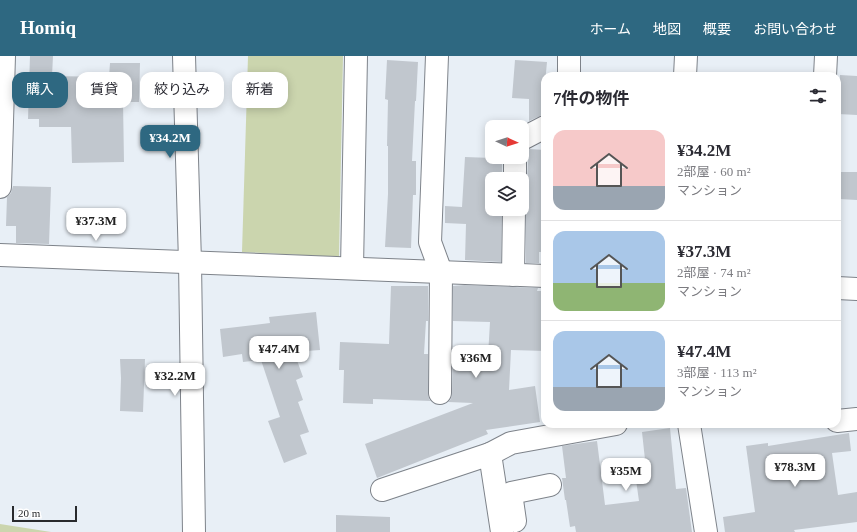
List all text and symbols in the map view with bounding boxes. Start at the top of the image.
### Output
text: Homiq [20,17,76,38]
text: ホーム [589,22,631,37]
text: 地図 [653,22,681,37]
text: 概要 [703,22,731,37]
text: お問い合わせ [753,22,837,37]
chip: 購入 [12,72,68,108]
chip: 賃貸 [76,72,132,108]
chip: 絞り込み [140,72,224,108]
chip: 新着 [232,72,288,108]
icon: filters [807,85,829,107]
text: 7件の物件 [553,89,630,108]
north arrow [485,120,529,164]
map controls [485,120,529,216]
pin: ¥34.2M [137,125,203,159]
text: ¥34.2M [149,130,191,145]
text: ¥34.2M [677,141,731,160]
icon: home [585,146,633,194]
text: 2部屋 · 60 m² [677,164,751,179]
button: layers [485,172,529,216]
text: マンション [677,183,742,198]
pin: ¥37.3M [63,208,129,242]
text: ¥37.3M [75,213,117,228]
text: ¥37.3M [677,242,731,261]
icon: home [585,247,633,295]
text: 2部屋 · 74 m² [677,265,751,280]
text: マンション [677,284,742,299]
pin: ¥47.4M [246,336,312,370]
text: ¥47.4M [258,341,300,356]
text: ¥47.4M [677,342,731,361]
pin: ¥36M [452,345,500,379]
icon: home [585,347,633,395]
text: ¥36M [460,350,492,365]
pin: ¥32.2M [142,363,208,397]
text: 3部屋 · 113 m² [677,365,757,380]
text: ¥32.2M [154,368,196,383]
text: マンション [677,384,742,399]
pin: ¥78.3M [762,454,828,488]
pin: ¥35M [602,458,650,492]
text: ¥78.3M [774,459,816,474]
text: ¥35M [610,463,642,478]
scale bar [12,504,77,523]
text: 20 m [18,507,40,519]

